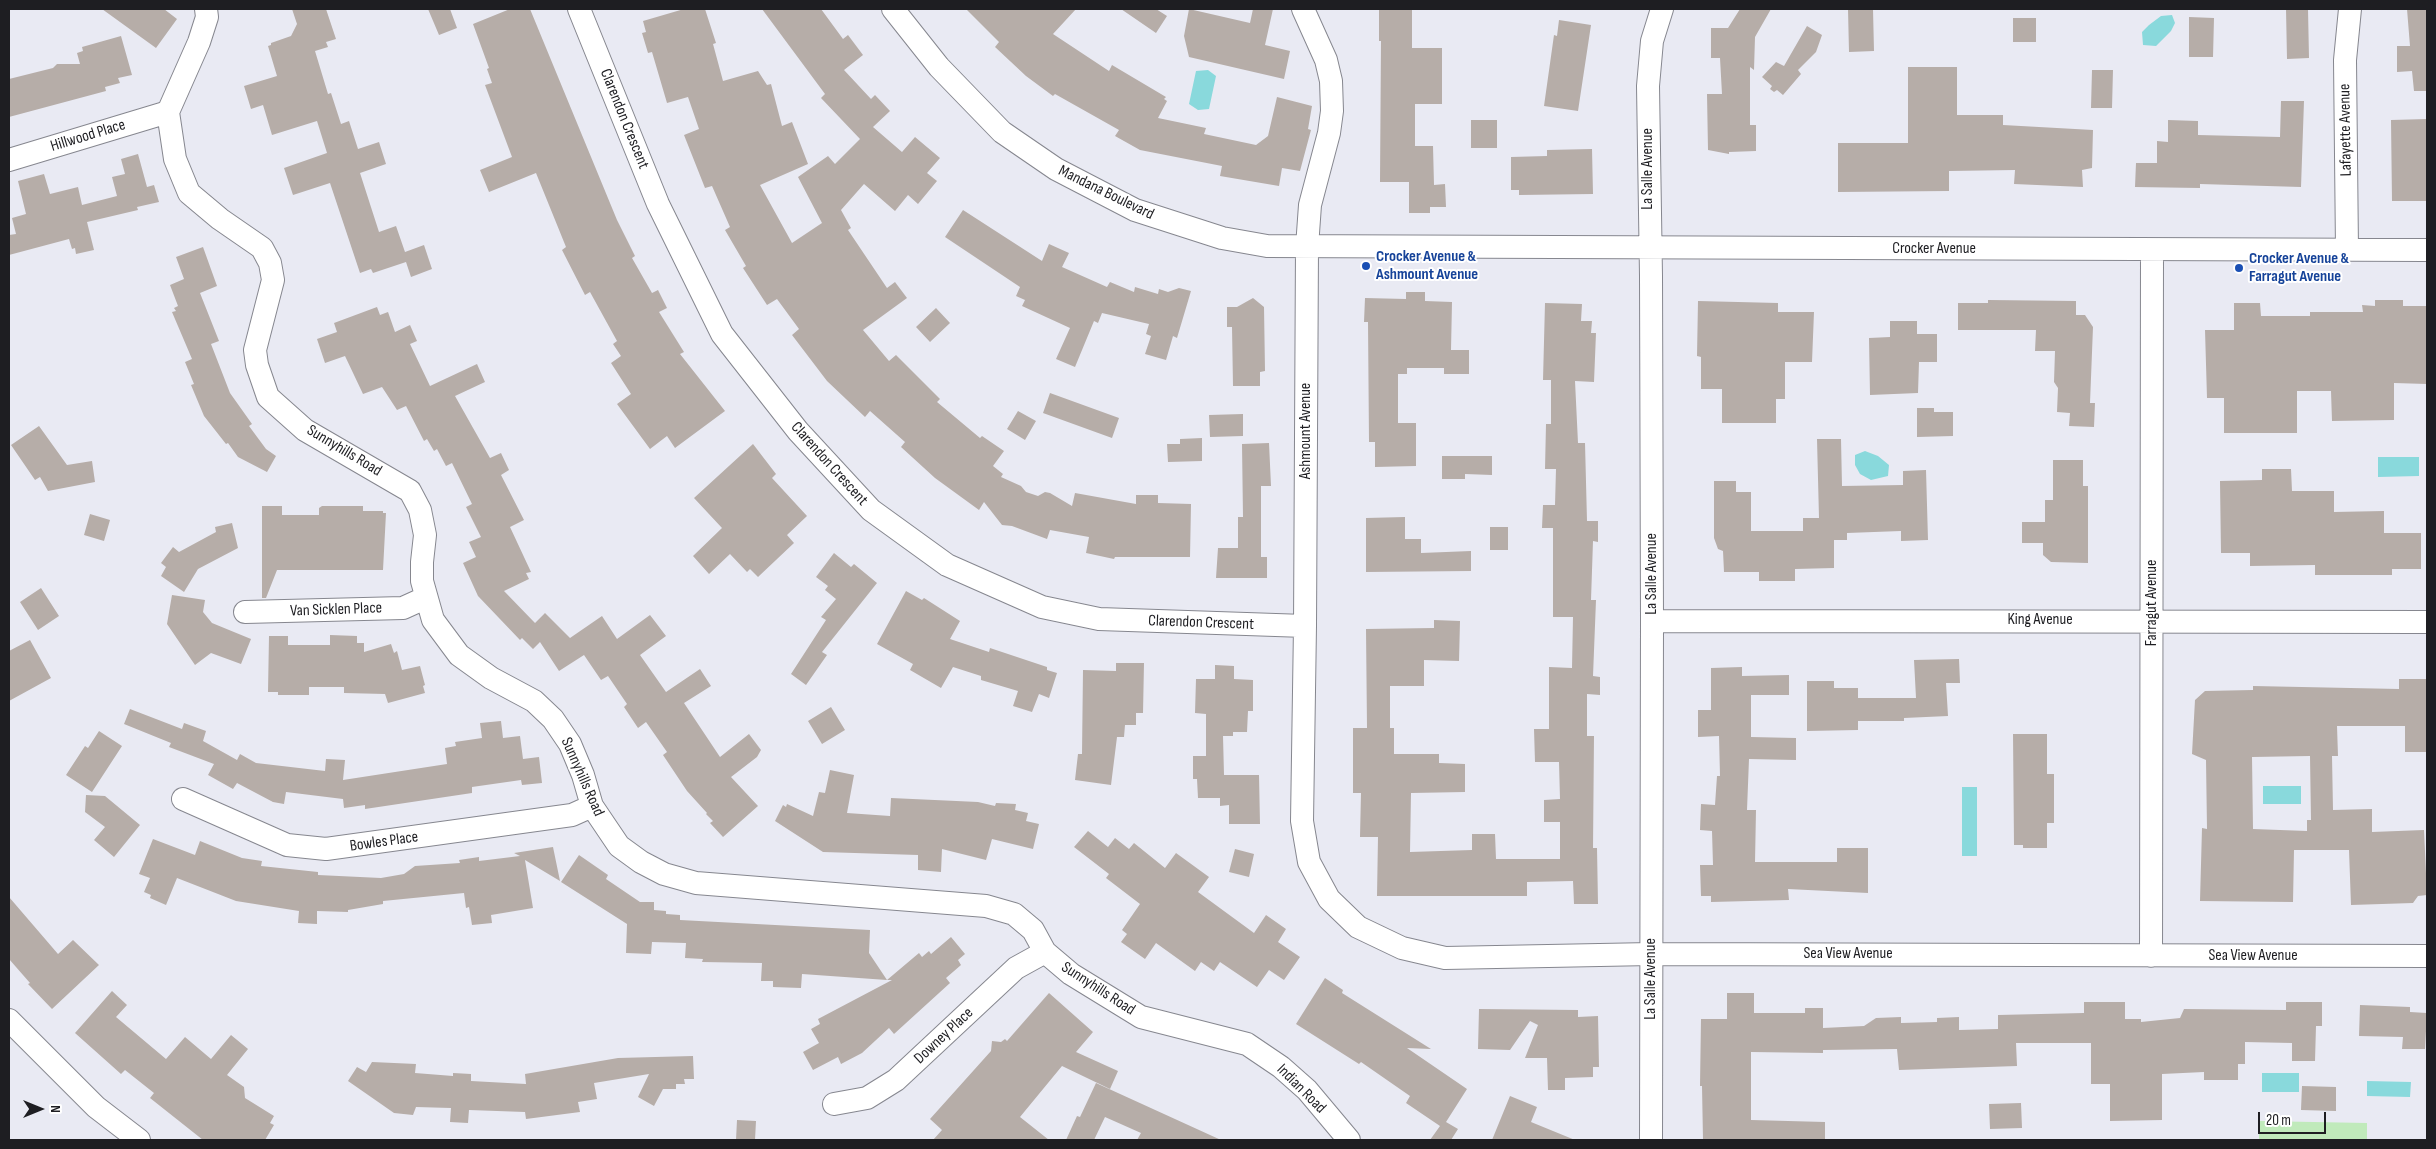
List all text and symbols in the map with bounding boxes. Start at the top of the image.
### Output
street label: Clarendon Crescent [595,66,653,172]
street label: Lafayette Avenue [2336,83,2356,177]
street label: Hillwood Place [48,116,128,156]
street label: La Salle Avenue [1638,128,1658,210]
street label: Mandana Boulevard [1055,162,1157,224]
street label: Crocker Avenue [1892,239,1976,259]
place label: Crocker Avenue & Ashmount Avenue [1376,247,1478,285]
place label: Crocker Avenue & Farragut Avenue [2249,249,2349,287]
marker: Crocker Avenue & Ashmount Avenue [1360,260,1372,272]
marker: Crocker Avenue & Farragut Avenue [2233,262,2245,274]
street label: Ashmount Avenue [1296,383,1316,479]
street label: Clarendon Crescent [786,418,872,510]
street label: Sunnyhills Road [303,421,385,481]
street label: La Salle Avenue [1642,533,1662,615]
street label: Farragut Avenue [2142,560,2162,646]
street label: Van Sicklen Place [290,599,382,621]
street label: King Avenue [2007,610,2073,630]
street label: Clarendon Crescent [1148,612,1254,634]
street label: Sunnyhills Road [556,735,608,819]
street label: Bowles Place [348,828,420,856]
street label: La Salle Avenue [1641,938,1661,1020]
street label: Sea View Avenue [1803,944,1893,964]
street label: Sea View Avenue [2208,946,2298,966]
street label: Sunnyhills Road [1058,958,1138,1020]
street label: Downey Place [910,1004,978,1068]
street label: Indian Road [1272,1060,1330,1118]
north arrow [15,1084,65,1134]
scale bar [2261,1102,2328,1134]
text: N [47,1105,64,1113]
text: 20 m [2266,1111,2291,1130]

